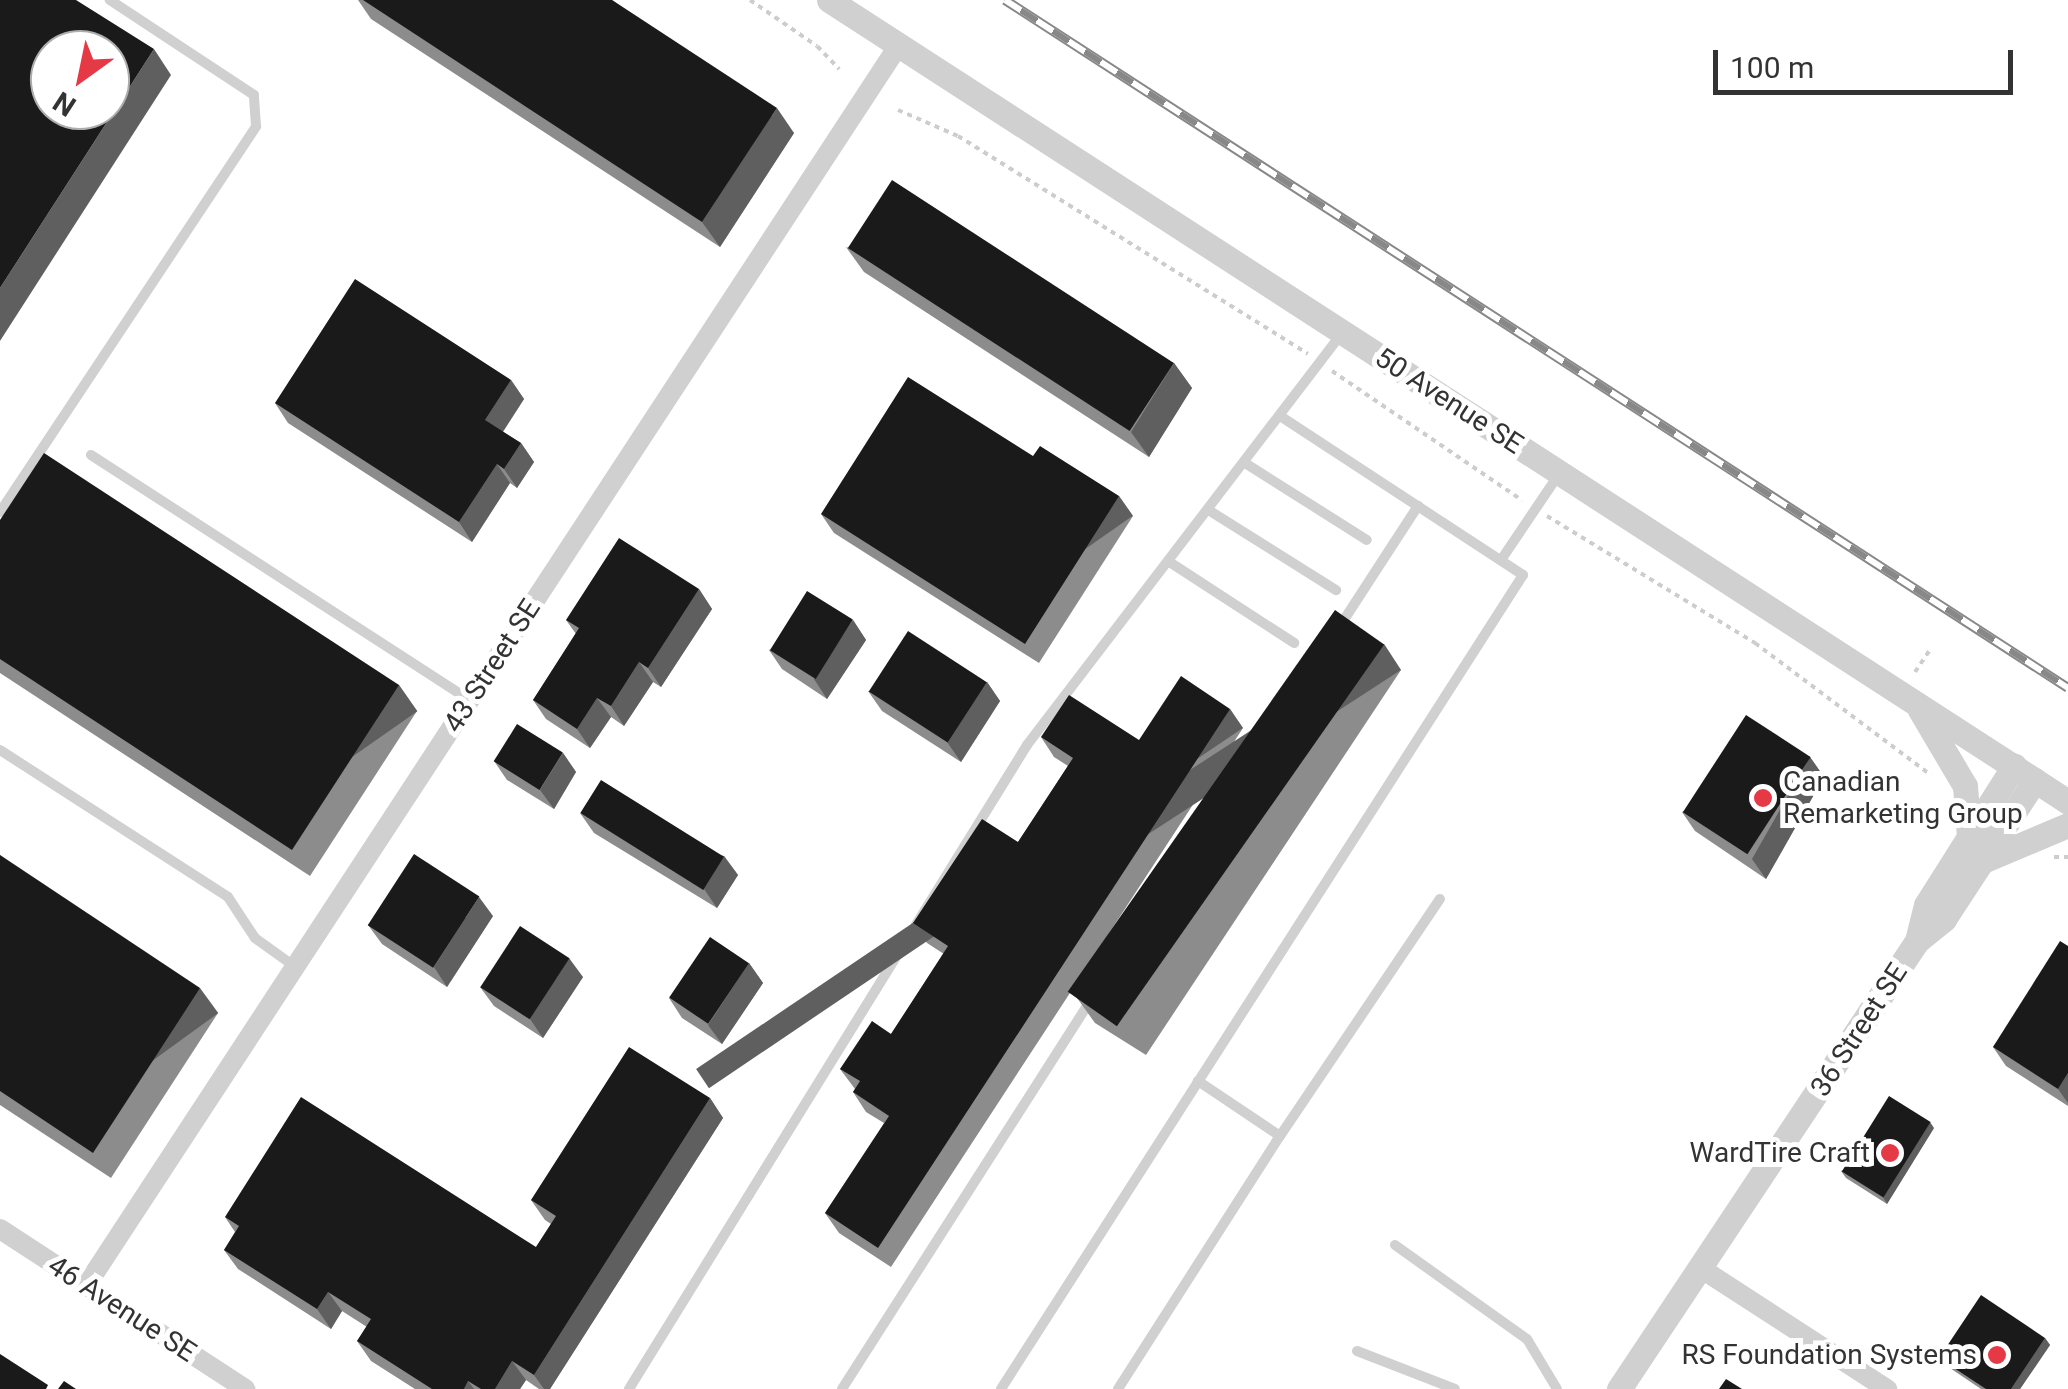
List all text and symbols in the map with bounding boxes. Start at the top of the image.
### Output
north arrow [30,30,130,130]
scale bar [1718,30,2018,92]
text: 100 m [1730,50,1814,85]
text: N [47,85,82,123]
street label: 50 Avenue SE [1369,341,1529,461]
street label: 43 Street SE [437,593,547,739]
place label: Canadian Remarketing Group [1783,765,2023,831]
marker: Canadian Remarketing Group [1752,787,1774,809]
street label: 36 Street SE [1804,957,1914,1103]
place label: WardTire Craft [1690,1136,1870,1170]
marker: WardTire Craft [1879,1142,1901,1164]
street label: 46 Avenue SE [42,1249,202,1369]
place label: RS Foundation Systems [1681,1338,1977,1372]
marker: RS Foundation Systems [1986,1344,2008,1366]

